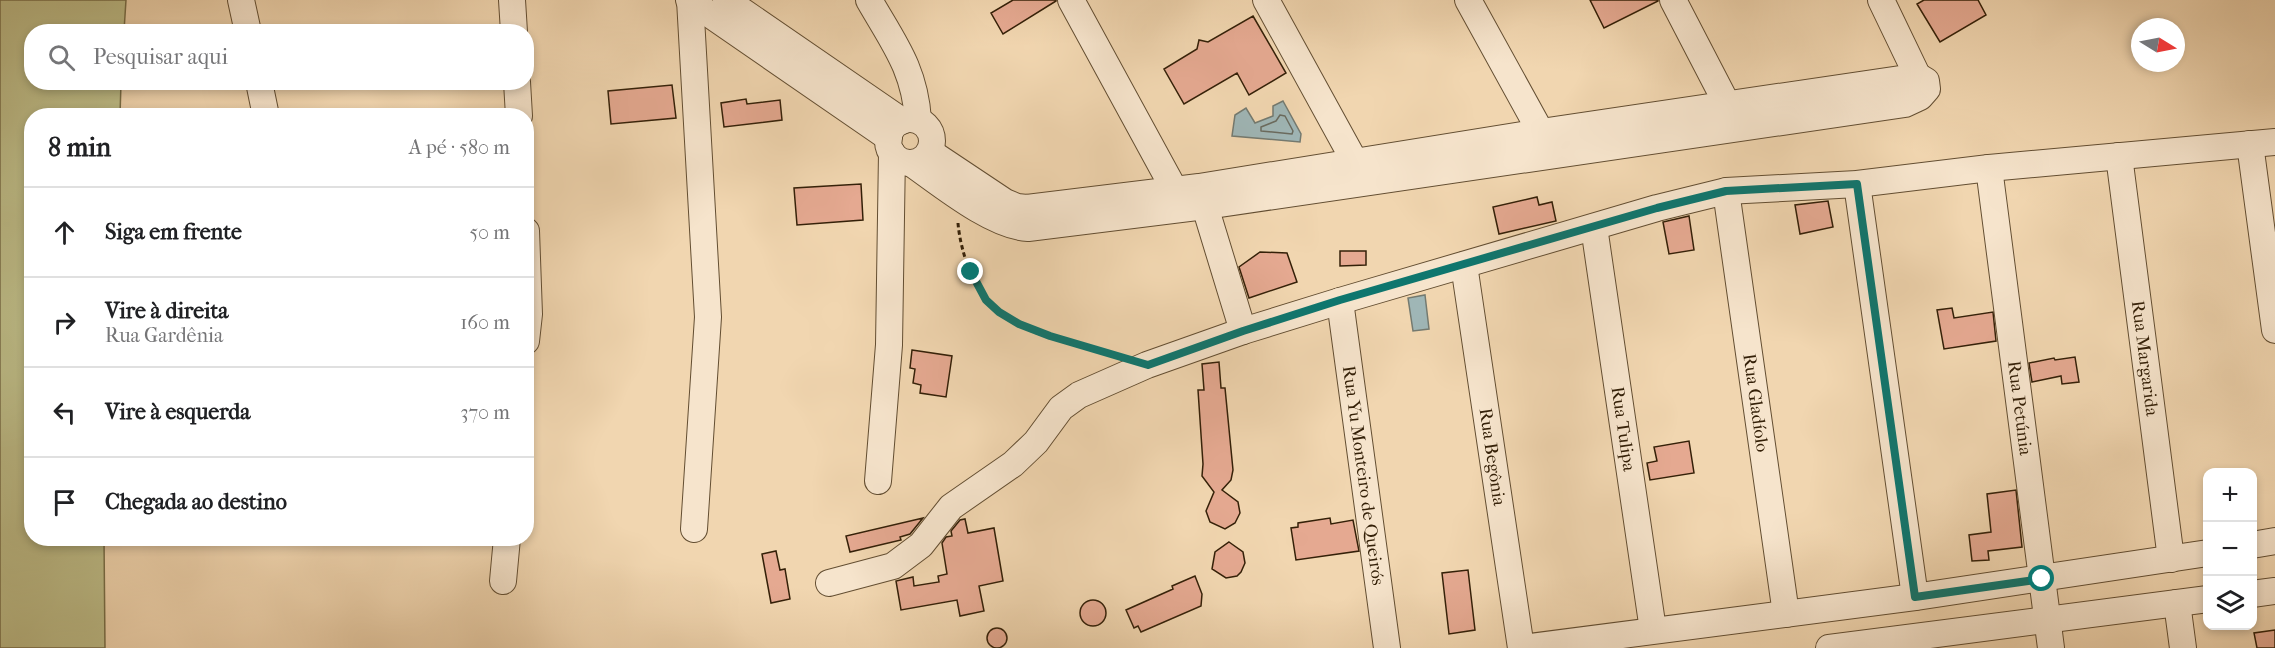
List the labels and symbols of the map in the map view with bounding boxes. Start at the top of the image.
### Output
north arrow [2131,18,2185,72]
route end [957,258,983,284]
street label: Rua Margarida [2127,299,2163,418]
street label: Rua Gladíolo [1738,352,1773,454]
street label: Rua Petúnia [2003,359,2036,457]
street label: Rua Yu Monteiro de Queirós [1338,364,1388,587]
street label: Rua Tulipa [1606,385,1640,473]
street label: Rua Begônia [1474,407,1510,508]
route start [2028,565,2054,591]

